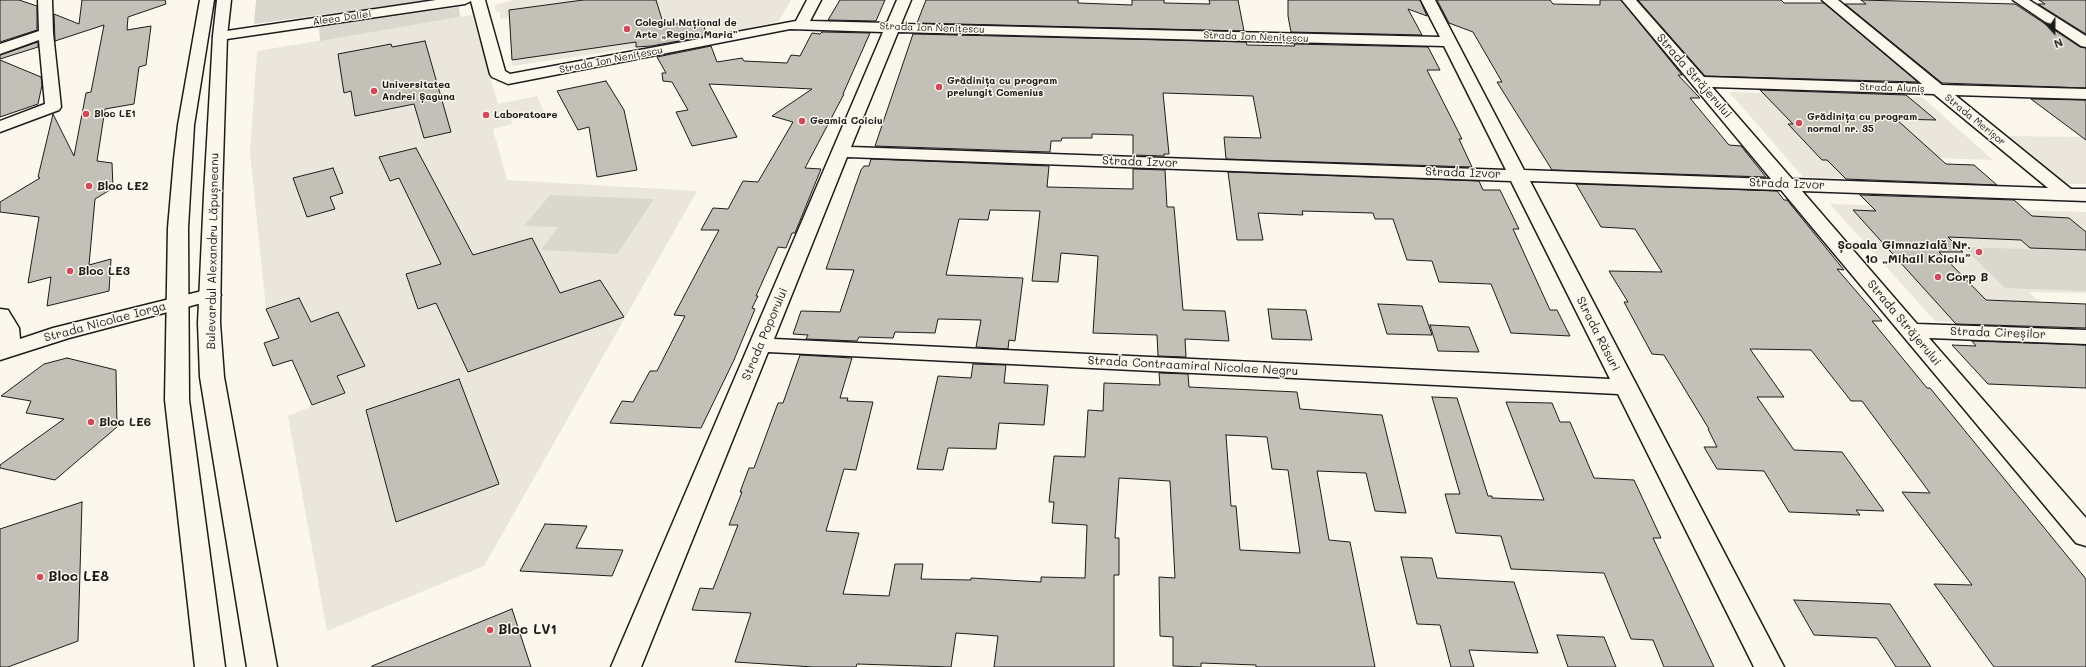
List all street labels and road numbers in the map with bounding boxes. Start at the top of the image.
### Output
street label: Aleea Daliei [312,8,372,28]
street label: Strada Ion Nenițescu [879,20,985,36]
street label: Strada Ion Nenițescu [1203,29,1309,45]
street label: Strada Străjerului [1653,31,1735,121]
street label: Strada Ion Nenițescu [558,44,664,76]
street label: Strada Aluniș [1859,81,1925,95]
street label: Strada Merișor [1942,92,2008,148]
street label: Bulevardul Alexandru Lăpușneanu [204,153,222,349]
street label: Strada Izvor [1102,153,1178,171]
street label: Strada Izvor [1425,164,1501,182]
street label: Strada Izvor [1749,175,1825,193]
street label: Strada Străjerului [1864,277,1944,369]
street label: Strada Poporului [739,286,791,382]
street label: Strada Răsuri [1573,294,1623,374]
street label: Strada Nicolae Iorga [42,299,168,345]
street label: Strada Cireșilor [1950,324,2046,342]
street label: Strada Contraamiral Nicolae Negru [1087,353,1299,379]

